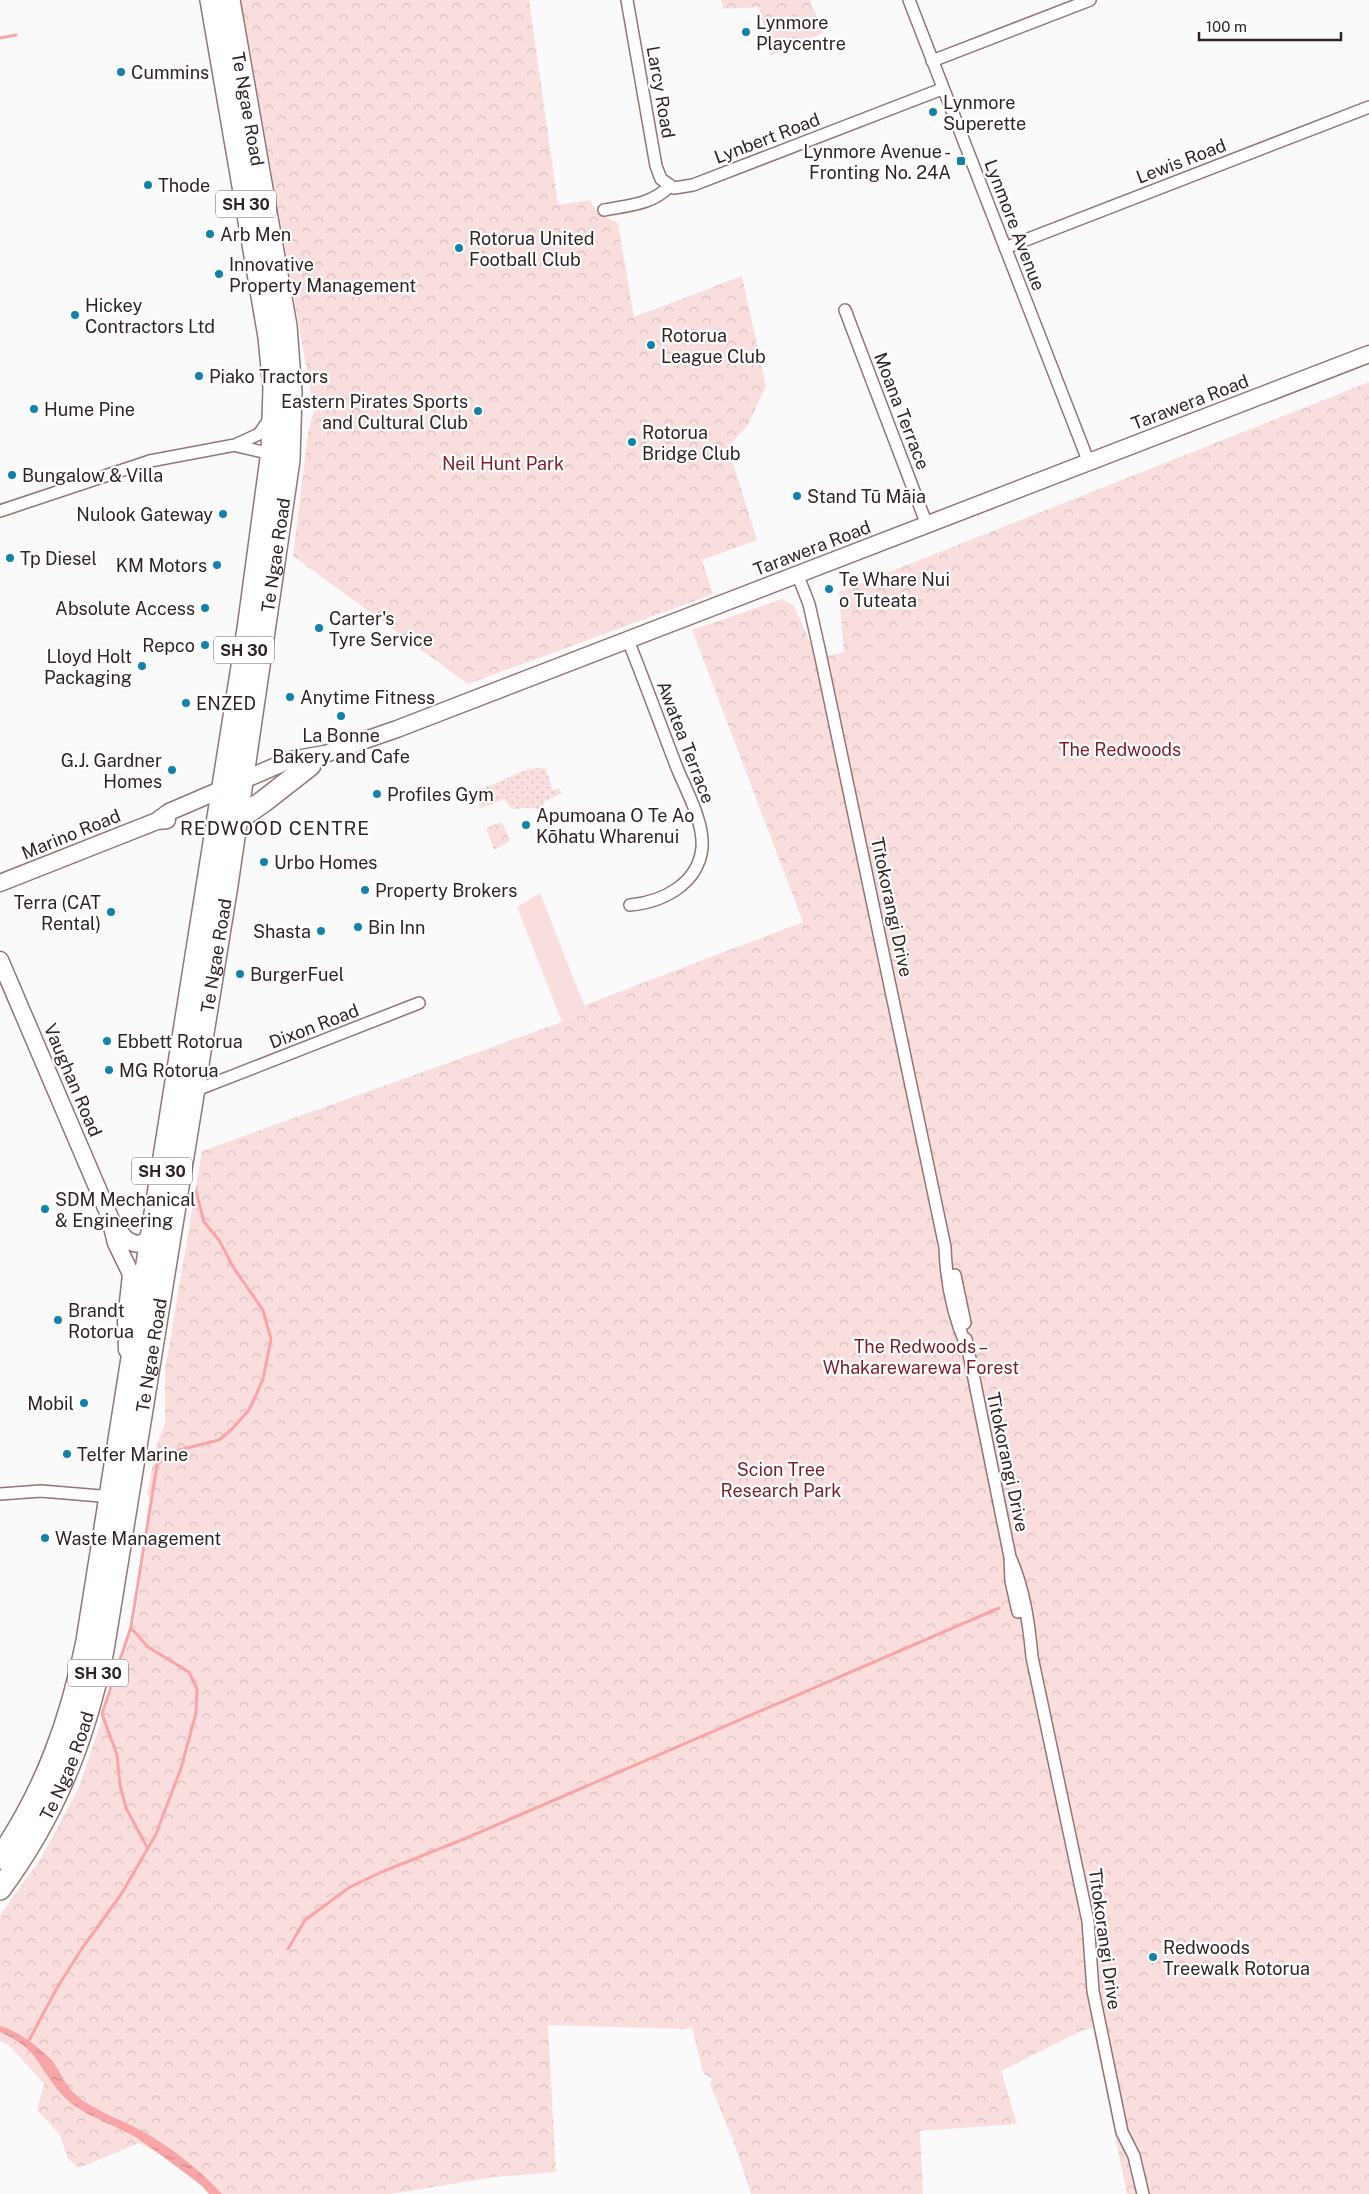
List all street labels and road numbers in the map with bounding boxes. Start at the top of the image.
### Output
street label: Larcy Road [643,44,679,140]
street label: Te Ngae Road [228,50,268,168]
street label: Lynbert Road [711,108,823,168]
street label: Lewis Road [1133,134,1229,188]
street label: Lynmore Avenue [980,157,1050,293]
road number: SH 30 [216,190,276,218]
street label: Moana Terrace [870,349,934,473]
street label: Tarawera Road [1129,370,1251,434]
street label: Te Ngae Road [256,496,294,613]
street label: Tarawera Road [751,516,873,580]
road number: SH 30 [214,636,274,664]
street label: Awatea Terrace [653,678,719,806]
street label: Marino Road [18,805,124,863]
street label: Tītokorangi Drive [867,835,917,979]
street label: Te Ngae Road [196,897,235,1014]
street label: Dixon Road [266,999,362,1053]
street label: Vaughan Road [40,1020,106,1140]
road number: SH 30 [132,1158,192,1184]
street label: Te Ngae Road [131,1297,170,1414]
street label: Tītokorangi Drive [983,1390,1033,1534]
road number: SH 30 [68,1660,128,1686]
street label: Te Ngae Road [35,1709,98,1823]
street label: Tītokorangi Drive [1085,1867,1125,2011]

